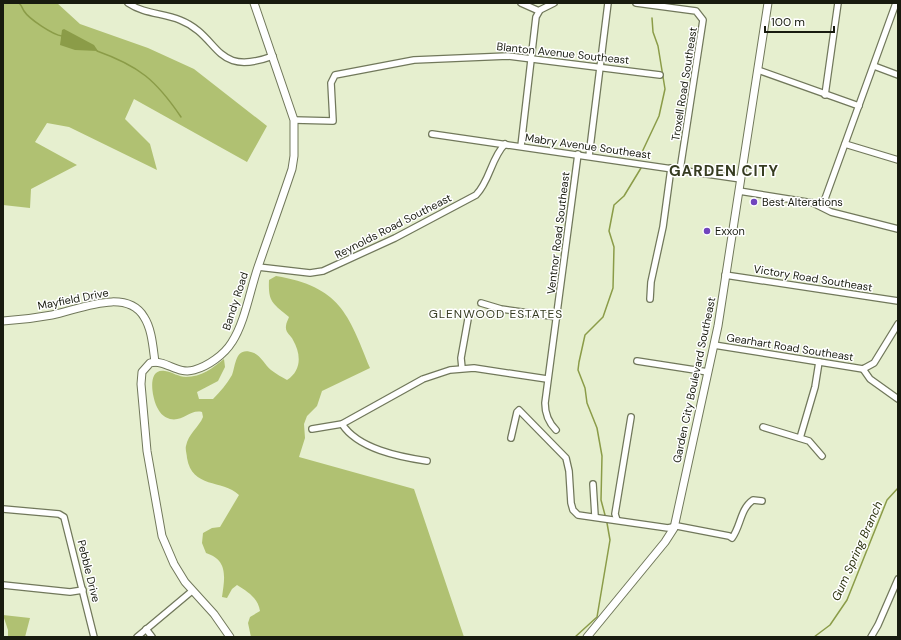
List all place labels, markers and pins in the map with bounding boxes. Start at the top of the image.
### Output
place label: Best Alterations [762,195,843,209]
marker: Best Alterations [749,197,759,207]
place label: Exxon [715,224,745,238]
marker: Exxon [702,226,712,236]

